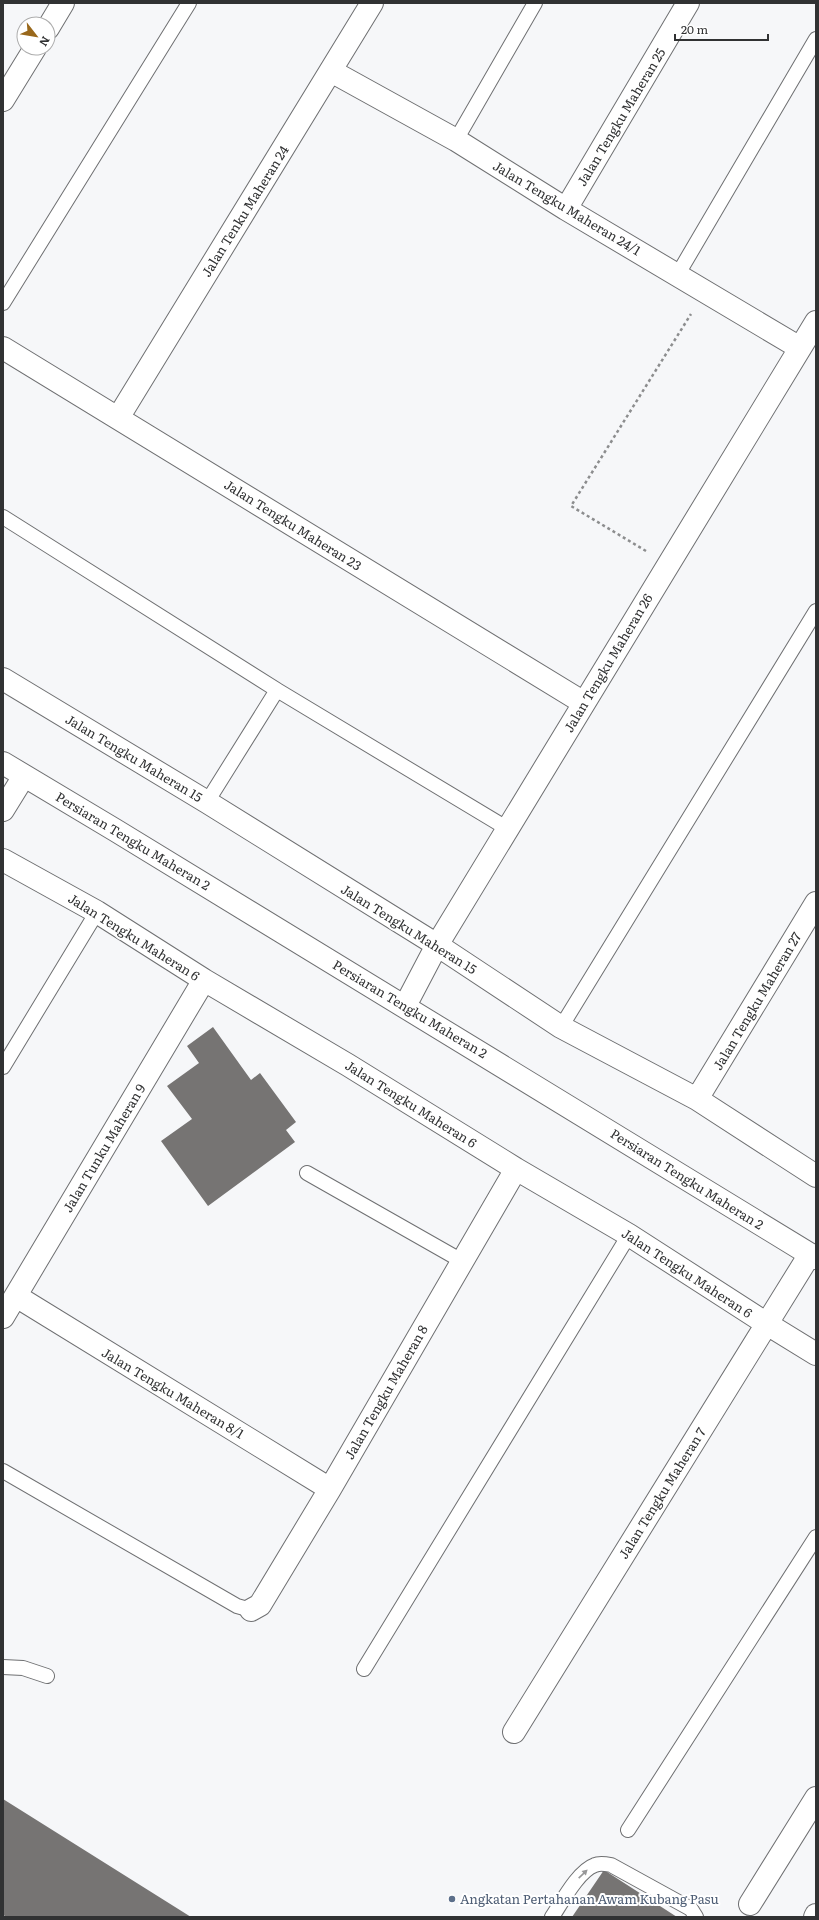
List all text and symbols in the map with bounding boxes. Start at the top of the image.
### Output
north arrow [16,16,56,56]
scale bar [675,16,768,42]
text: 20 m [681,20,708,38]
text: N [36,34,55,50]
street label: Jalan Tengku Maheran 25 [572,44,670,189]
street label: Jalan Tenku Maheran 24 [196,141,293,280]
street label: Jalan Tengku Maheran 24/1 [490,156,645,259]
street label: Jalan Tengku Maheran 23 [221,474,366,575]
street label: Jalan Tengku Maheran 26 [559,590,657,736]
street label: Jalan Tengku Maheran 15 [62,709,207,806]
street label: Persiaran Tengku Maheran 2 [52,787,214,895]
street label: Jalan Tengku Maheran 15 [338,879,481,978]
street label: Jalan Tengku Maheran 6 [65,888,204,985]
street label: Jalan Tengku Maheran 27 [708,928,806,1073]
street label: Persiaran Tengku Maheran 2 [329,955,491,1063]
street label: Jalan Tengku Maheran 6 [342,1055,481,1152]
street label: Jalan Tunku Maheran 9 [58,1080,150,1216]
street label: Persiaran Tengku Maheran 2 [607,1124,768,1234]
street label: Jalan Tengku Maheran 6 [618,1223,756,1322]
street label: Jalan Tengku Maheran 8 [339,1321,432,1462]
street label: Jalan Tengku Maheran 8/1 [98,1342,248,1443]
street label: Jalan Tengku Maheran 7 [613,1423,710,1562]
one-way arrow [578,1869,588,1879]
place label: Angkatan Pertahanan Awam Kubang Pasu [460,1889,719,1908]
marker: Angkatan Pertahanan Awam Kubang Pasu [447,1894,457,1904]

